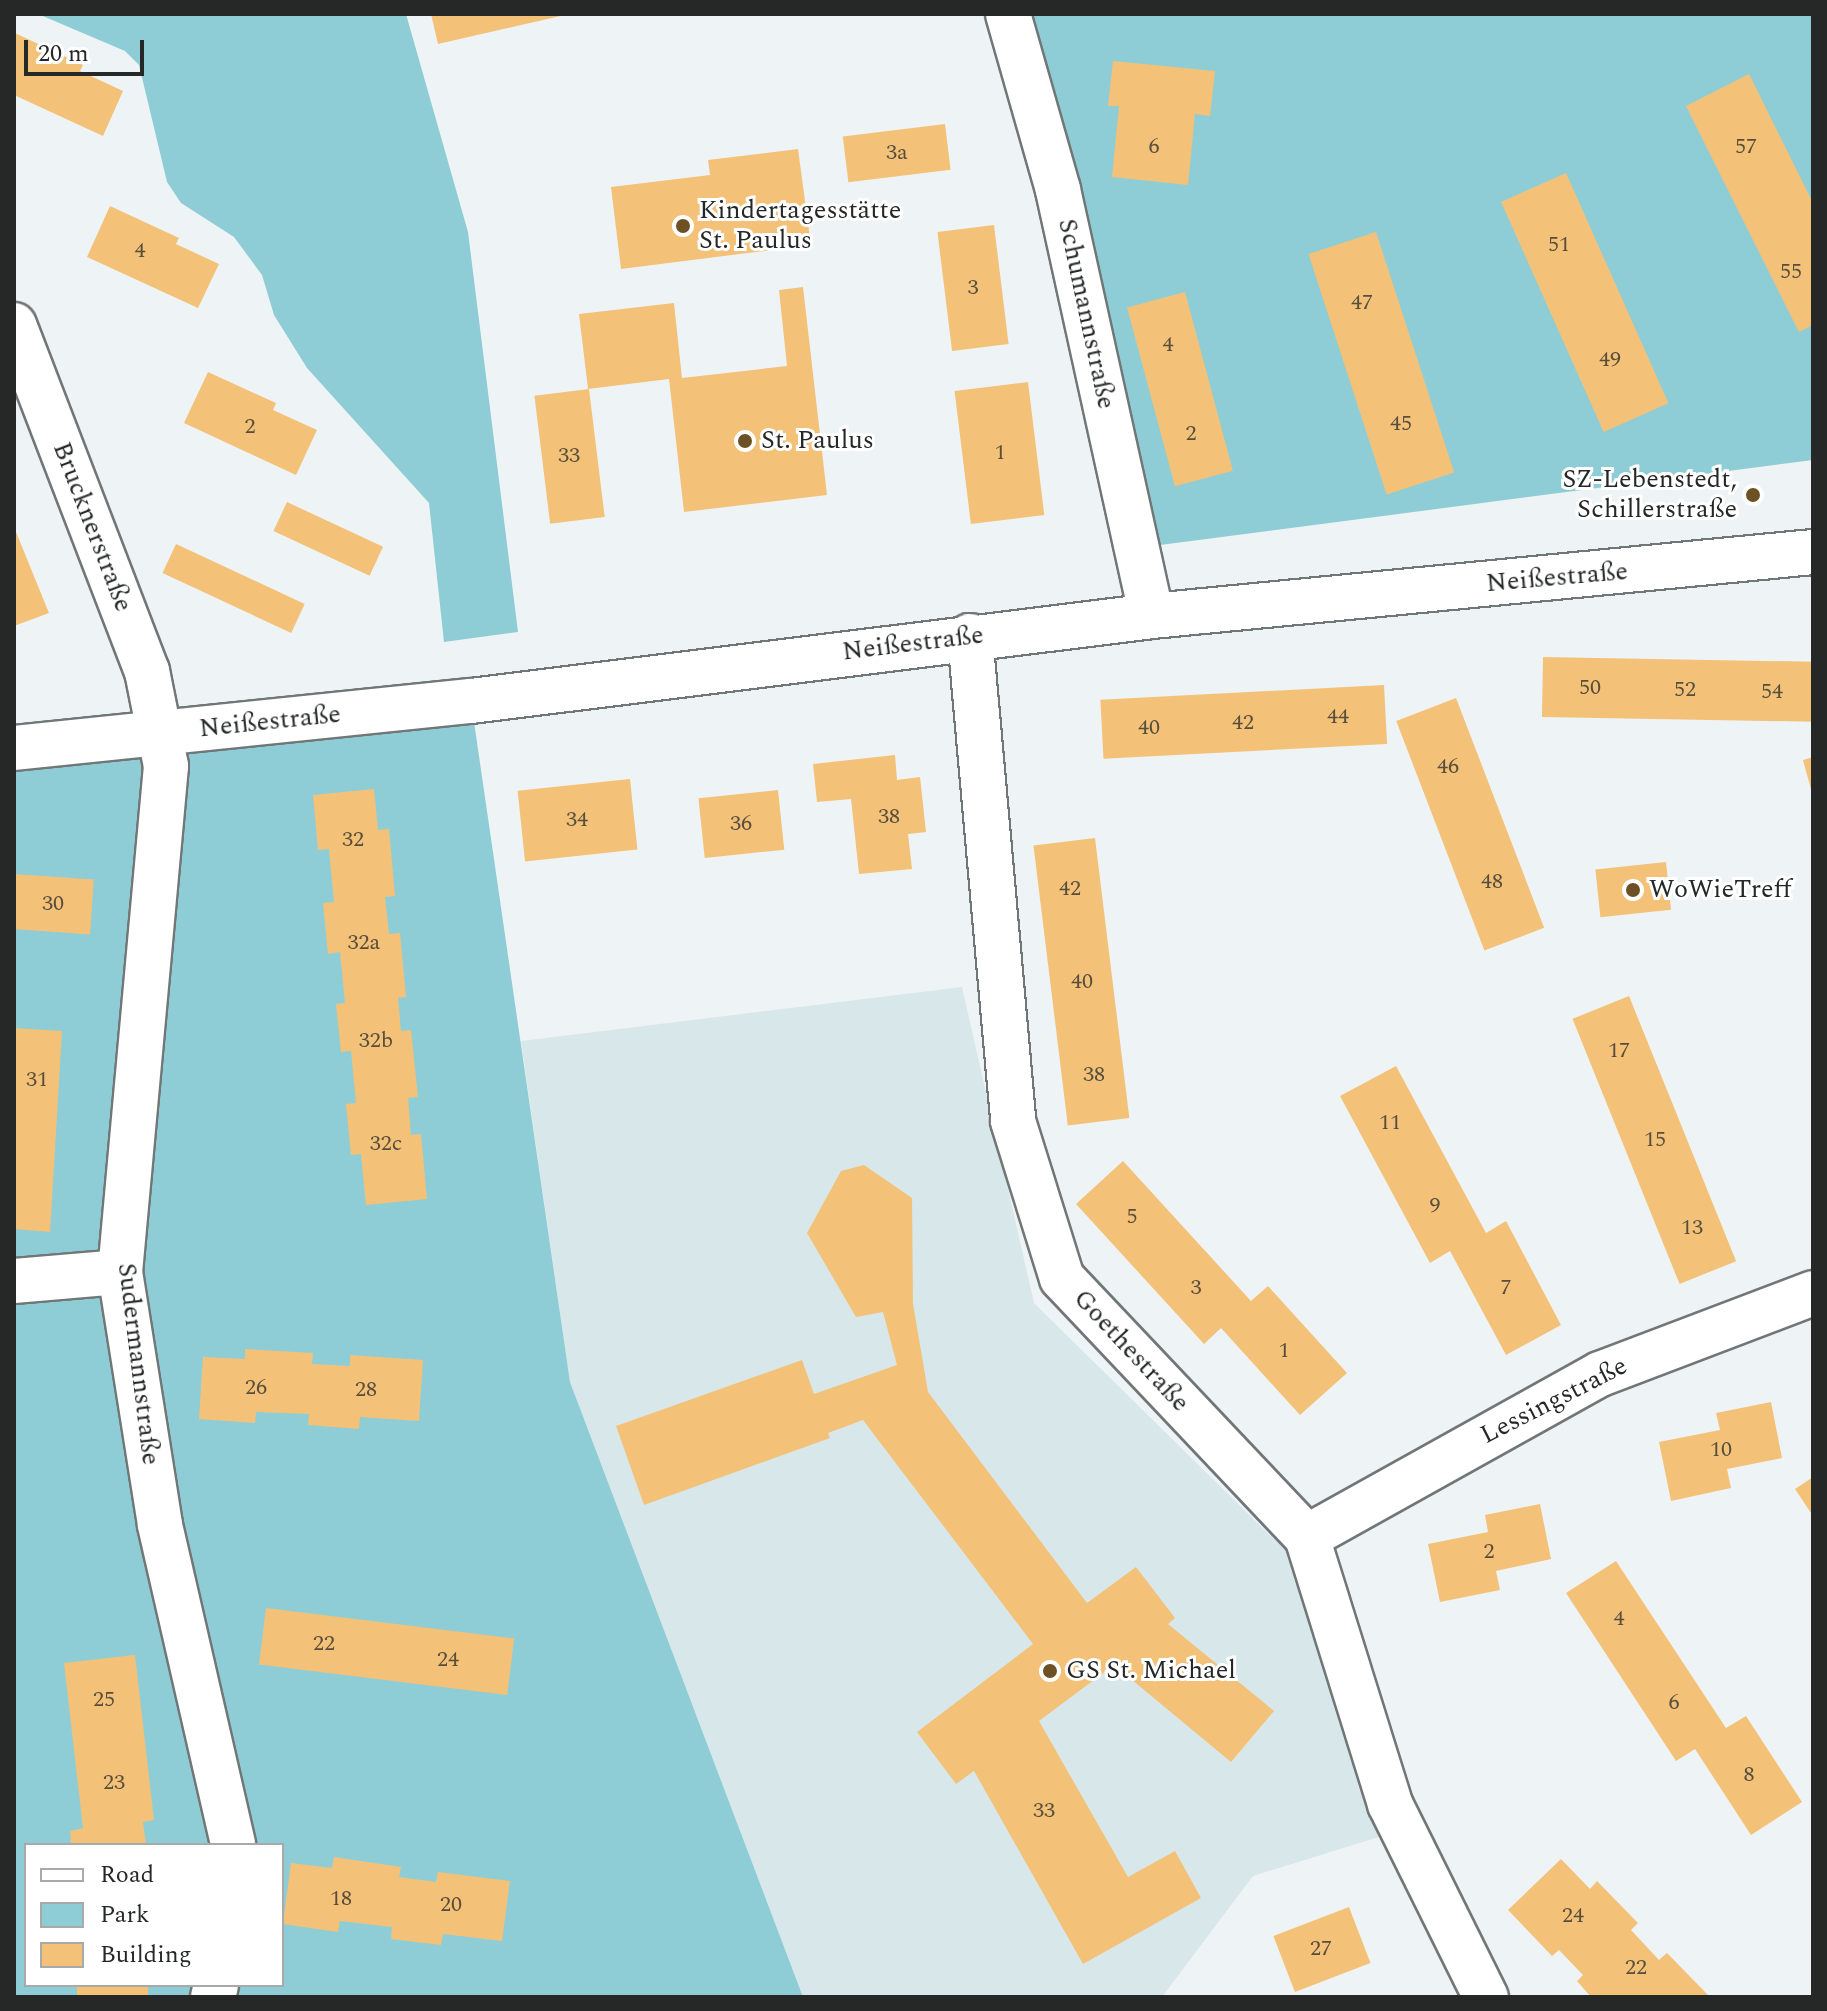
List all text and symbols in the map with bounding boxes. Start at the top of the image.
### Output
scale bar [28,24,148,74]
text: 20 m [38,36,89,72]
house number: 6 [1149,134,1159,160]
house number: 57 [1735,134,1757,160]
house number: 3a [886,140,908,166]
place label: Kindertagesstätte St. Paulus [699,195,901,256]
street label: Schumannstraße [1051,216,1121,412]
marker: Kindertagesstätte St. Paulus [674,217,692,235]
house number: 51 [1548,232,1570,258]
house number: 4 [135,238,145,264]
house number: 55 [1780,259,1802,285]
house number: 3 [968,275,978,301]
house number: 47 [1351,290,1373,316]
house number: 4 [1163,332,1173,358]
house number: 49 [1599,347,1621,373]
house number: 45 [1390,411,1412,437]
house number: 2 [245,414,255,440]
house number: 2 [1186,421,1196,447]
place label: St. Paulus [761,425,874,457]
marker: St. Paulus [736,432,754,450]
street label: Brucknerstraße [45,438,139,616]
house number: 1 [995,440,1005,466]
house number: 33 [558,443,580,469]
place label: SZ-Lebenstedt, Schillerstraße [1562,464,1737,526]
marker: SZ-Lebenstedt, Schillerstraße [1744,486,1762,504]
street label: Neißestraße [1485,556,1629,600]
street label: Neißestraße [841,620,985,668]
house number: 50 [1579,675,1601,701]
house number: 52 [1674,677,1696,703]
house number: 54 [1761,679,1783,705]
street label: Neißestraße [198,699,342,745]
house number: 44 [1327,704,1349,730]
house number: 42 [1232,710,1254,736]
house number: 40 [1138,715,1160,741]
house number: 46 [1437,754,1459,780]
house number: 38 [878,804,900,830]
house number: 34 [566,807,588,833]
house number: 36 [730,811,752,837]
house number: 32 [342,827,364,853]
house number: 48 [1481,869,1503,895]
place label: WoWieTreff [1649,874,1791,906]
house number: 42 [1059,876,1081,902]
marker: WoWieTreff [1624,881,1642,899]
house number: 30 [42,891,64,917]
house number: 32a [348,930,380,956]
house number: 40 [1071,969,1093,995]
house number: 32b [359,1028,393,1054]
house number: 17 [1608,1038,1630,1064]
house number: 38 [1083,1062,1105,1088]
house number: 31 [26,1067,48,1093]
house number: 11 [1379,1110,1401,1136]
house number: 15 [1644,1127,1666,1153]
house number: 32c [370,1131,402,1157]
house number: 9 [1430,1193,1440,1219]
house number: 5 [1127,1204,1137,1230]
house number: 13 [1681,1215,1703,1241]
street label: Sudermannstraße [110,1261,166,1467]
house number: 3 [1191,1275,1201,1301]
house number: 7 [1501,1275,1511,1301]
street label: Goethestraße [1067,1283,1195,1419]
house number: 1 [1279,1338,1289,1364]
street label: Lessingstraße [1476,1351,1632,1451]
house number: 26 [245,1375,267,1401]
house number: 28 [355,1377,377,1403]
house number: 10 [1710,1437,1732,1463]
house number: 2 [1484,1539,1494,1565]
house number: 4 [1614,1606,1624,1632]
house number: 22 [313,1631,335,1657]
house number: 24 [437,1647,459,1673]
place label: GS St. Michael [1066,1655,1236,1687]
marker: GS St. Michael [1041,1662,1059,1680]
house number: 25 [93,1687,115,1713]
house number: 6 [1669,1690,1679,1716]
house number: 8 [1744,1762,1754,1788]
house number: 23 [103,1770,125,1796]
house number: 33 [1033,1798,1055,1824]
legend [24,1843,284,1987]
text: Road [100,1857,154,1893]
house number: 18 [330,1886,352,1912]
house number: 20 [440,1892,462,1918]
text: Park [100,1897,150,1933]
house number: 24 [1562,1903,1584,1929]
house number: 27 [1310,1936,1332,1962]
text: Building [100,1937,192,1973]
house number: 22 [1625,1955,1647,1981]

